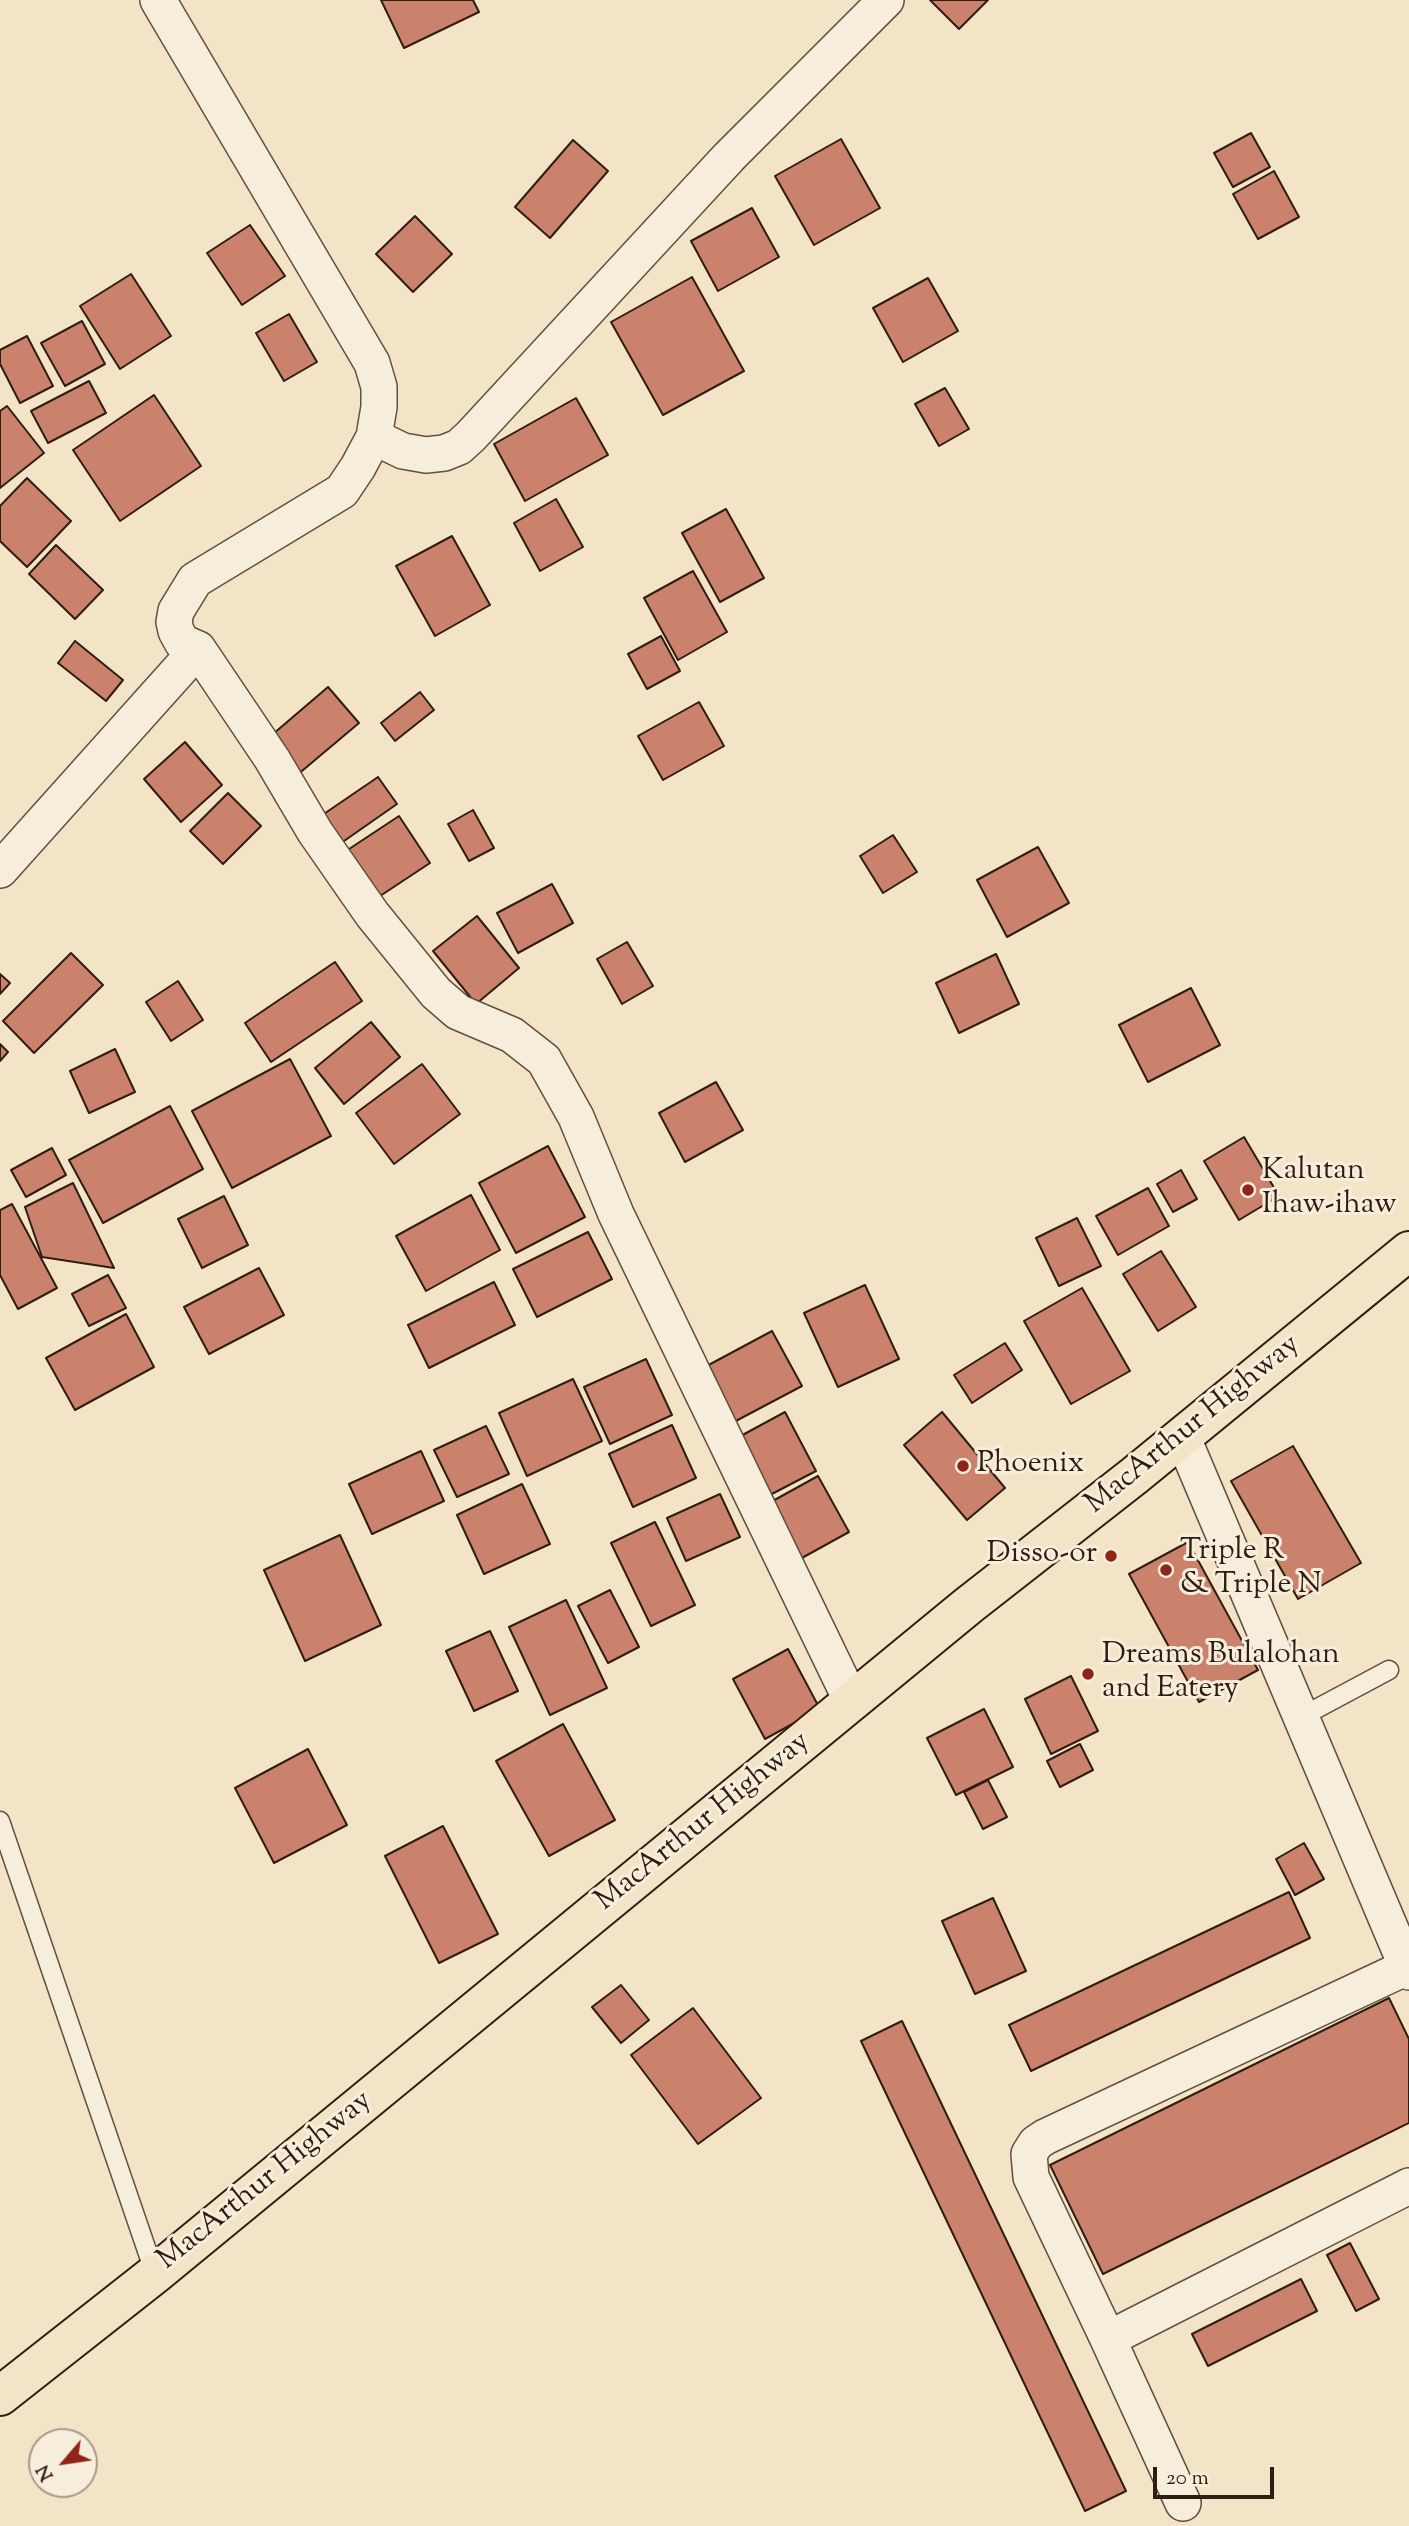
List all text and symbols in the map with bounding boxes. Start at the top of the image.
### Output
place label: Kalutan Ihaw-ihaw [1262,1155,1397,1226]
marker: Kalutan Ihaw-ihaw [1240,1182,1256,1198]
street label: MacArthur Highway [1080,1328,1308,1524]
place label: Phoenix [977,1448,1084,1484]
marker: Phoenix [955,1458,971,1474]
place label: Triple R & Triple N [1180,1535,1322,1606]
place label: Disso-or [987,1538,1097,1574]
marker: Disso-or [1103,1548,1119,1564]
marker: Triple R & Triple N [1158,1562,1174,1578]
place label: Dreams Bulalohan and Eatery [1102,1639,1340,1710]
marker: Dreams Bulalohan and Eatery [1080,1666,1096,1682]
street label: MacArthur Highway [590,1725,818,1921]
street label: MacArthur Highway [152,2084,380,2280]
north arrow [28,2428,98,2498]
scale bar [1157,2452,1278,2496]
text: N [30,2459,61,2486]
text: 20 m [1166,2464,1209,2494]

